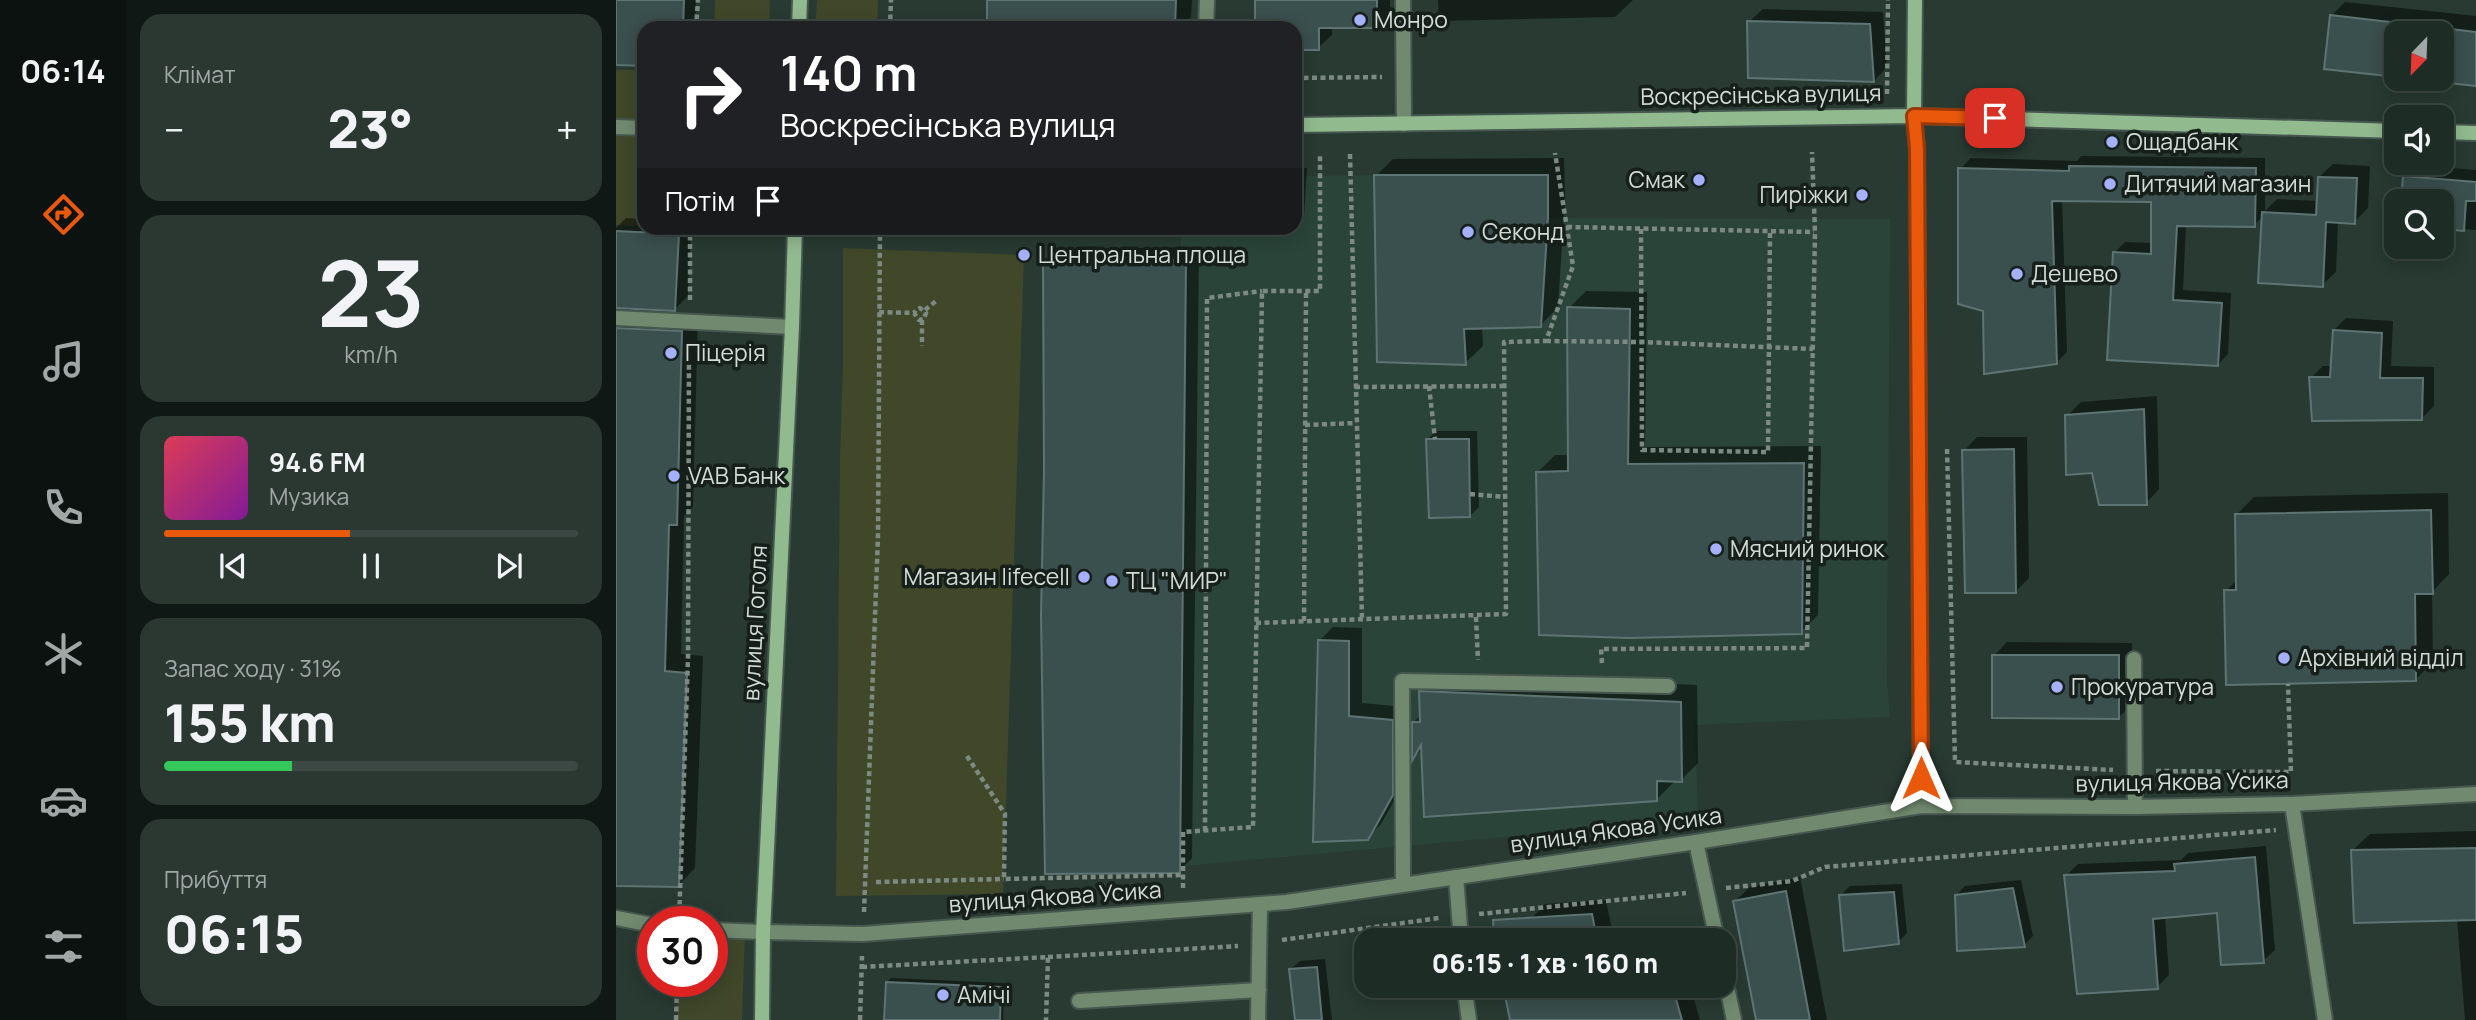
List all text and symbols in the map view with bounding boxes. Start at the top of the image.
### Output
place label: Монро [1374,3,1448,35]
marker: Монро [1352,12,1368,28]
north arrow [2384,21,2454,91]
map controls [2384,21,2454,259]
text: 140 m [780,39,917,106]
text: 06:14 [20,49,106,93]
icon: right [665,49,756,140]
text: Клімат [164,58,236,90]
street label: Воскресінська вулиця [1640,76,1882,112]
pin [1965,88,2025,148]
text: 23° [328,93,413,164]
icon: arrive [1976,99,2014,137]
text: − [164,103,185,155]
text: + [556,103,578,155]
text: Воскресінська вулиця [780,103,1116,147]
button: sound [2384,105,2454,175]
place label: Ощадбанк [2126,125,2239,157]
marker: Ощадбанк [2104,134,2120,150]
place label: Смак [1628,163,1686,195]
place label: Дитячий магазин [2124,167,2311,199]
marker: Смак [1691,172,1707,188]
marker: Дитячий магазин [2102,176,2118,192]
place label: Пиріжки [1759,178,1848,210]
icon: arrive [749,182,787,220]
text: Потім [665,183,735,219]
marker: Пиріжки [1854,187,1870,203]
button: search [2384,189,2454,259]
icon: directions [39,190,88,239]
place label: Секонд [1482,215,1564,247]
marker: Секонд [1460,224,1476,240]
text: 23 [317,230,425,354]
place label: Центральна площа [1038,238,1246,270]
marker: Центральна площа [1016,247,1032,263]
place label: Дешево [2031,257,2118,289]
marker: Дешево [2009,266,2025,282]
place label: Піцерія [685,336,766,368]
icon: music [39,337,88,386]
text: km/h [344,338,398,370]
marker: Піцерія [663,345,679,361]
text: 94.6 FM [269,444,366,480]
place label: VAB Банк [688,459,786,491]
marker: VAB Банк [666,468,682,484]
text: Музика [269,480,349,512]
icon: phone [39,483,88,532]
place label: Мясний ринок [1730,532,1885,564]
marker: Мясний ринок [1708,541,1724,557]
street label: вулиця Гоголя [734,544,774,702]
icon: previous [214,547,252,585]
icon: pause [352,547,390,585]
icon: next [490,547,528,585]
place label: Магазин lifecell [904,560,1070,592]
place label: ТЦ "МИР" [1126,564,1228,596]
marker: Магазин lifecell [1076,569,1092,585]
marker: ТЦ "МИР" [1104,573,1120,589]
icon: climate [39,629,88,678]
place label: Архівний відділ [2298,641,2464,673]
marker: Архівний відділ [2276,650,2292,666]
text: Запас ходу · 31% [164,652,342,684]
place label: Прокуратура [2071,670,2214,702]
marker: Прокуратура [2049,679,2065,695]
text: 155 km [164,687,336,758]
position arrow [1884,741,1958,815]
street label: вулиця Якова Усика [2075,763,2289,799]
icon: car [39,776,88,825]
street label: вулиця Якова Усика [1508,798,1724,860]
text: Прибуття [164,863,267,895]
street label: вулиця Якова Усика [947,873,1162,919]
text: 06:15 [164,898,304,969]
speed limit sign: 30 [637,906,728,997]
icon: filters [39,922,88,971]
text: 06:15 · 1 хв · 160 m [1432,945,1658,981]
place label: Амічі [957,978,1011,1010]
marker: Амічі [935,987,951,1003]

